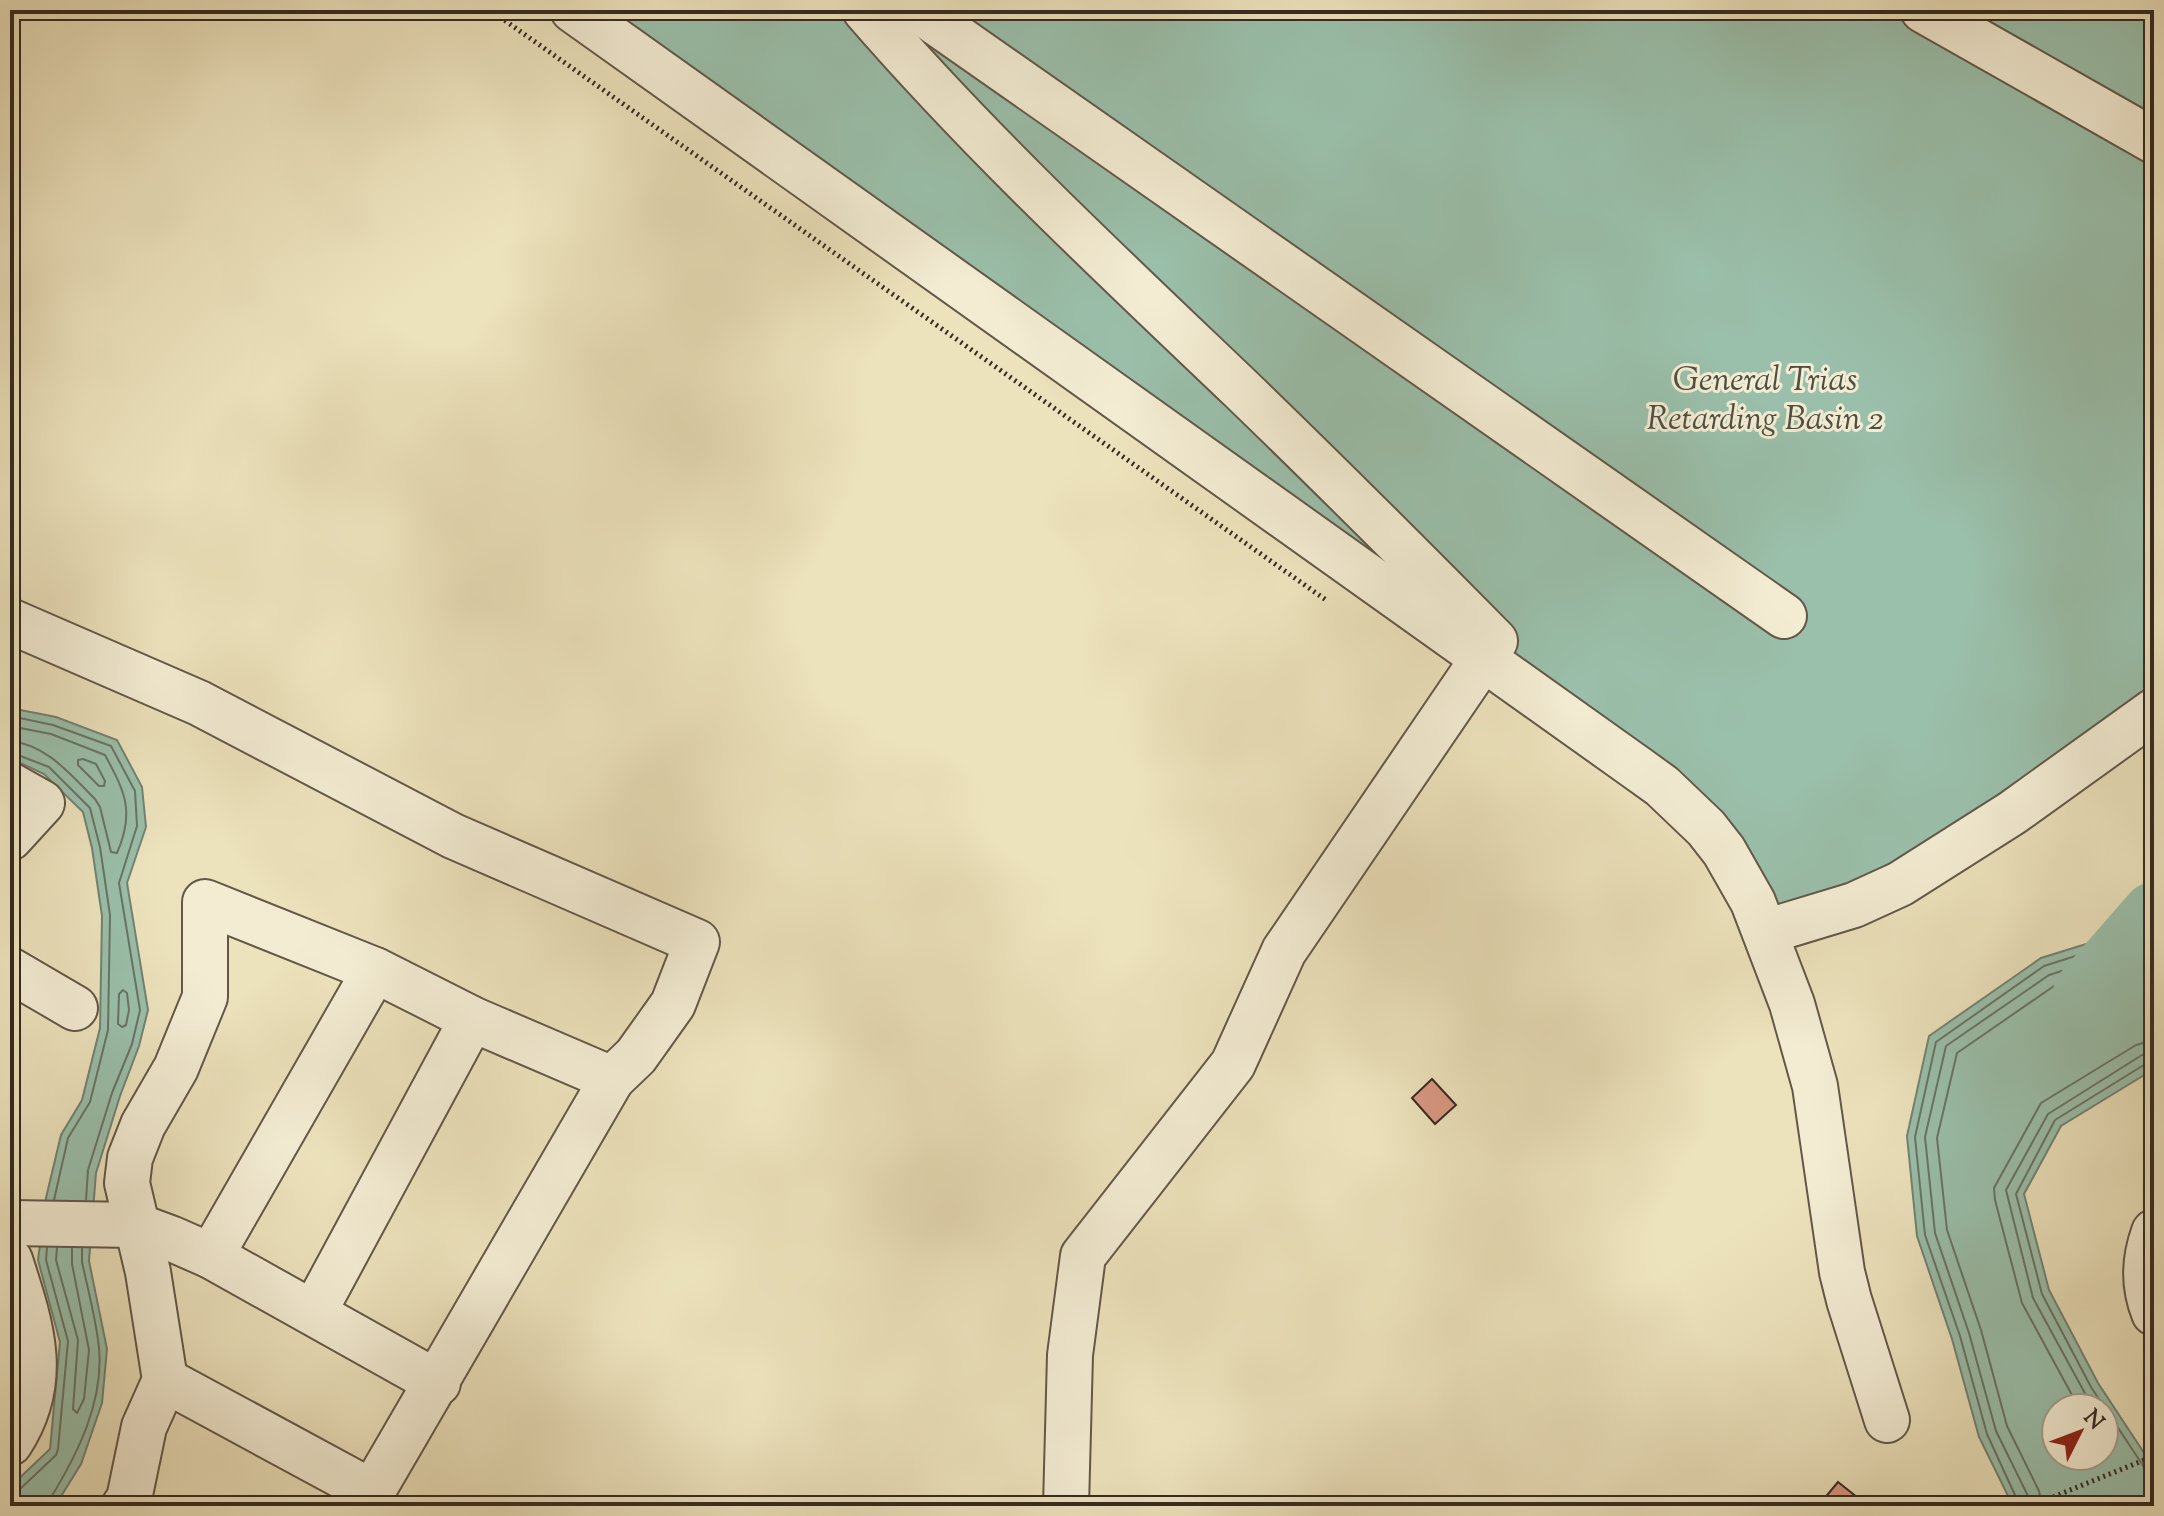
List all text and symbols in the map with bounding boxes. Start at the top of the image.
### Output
water label: General Trias Retarding Basin 2 [1647,357,1883,445]
north arrow [2040,1392,2120,1472]
text: N [2075,1403,2111,1438]

